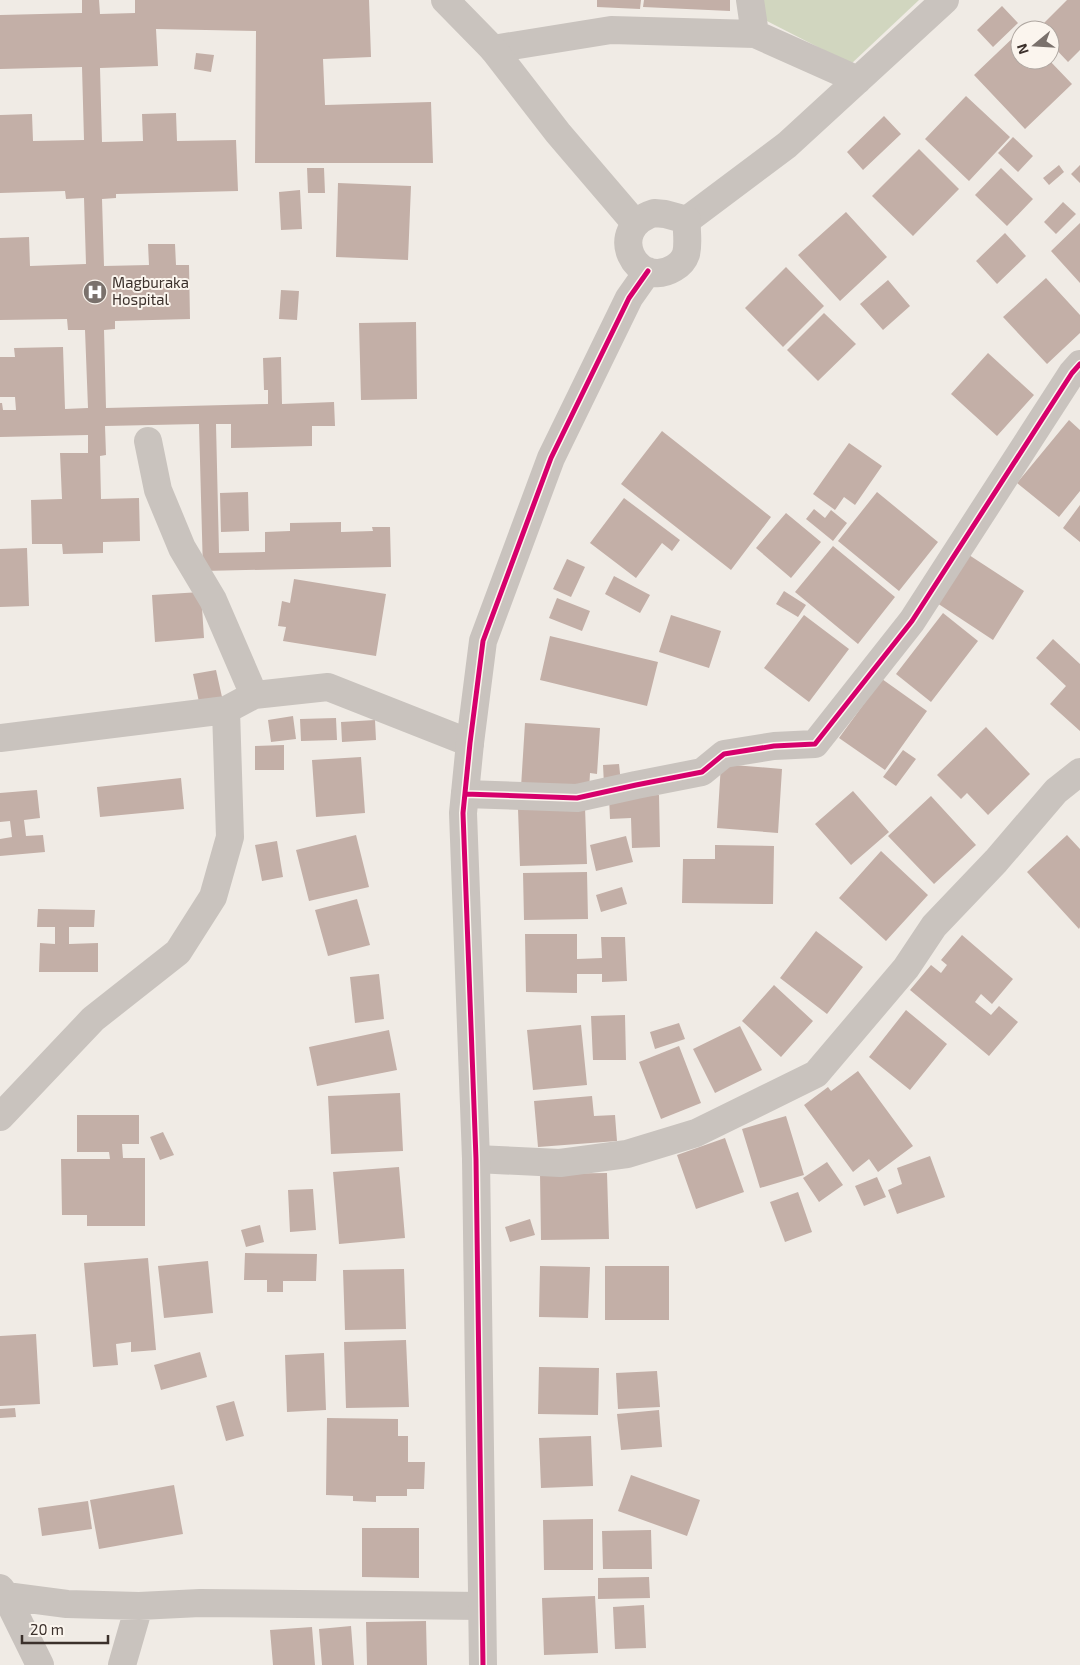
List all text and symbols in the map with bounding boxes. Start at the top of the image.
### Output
north arrow [1010,20,1060,70]
text: N [1013,42,1032,57]
place label: Magburaka Hospital [112,273,189,308]
hospital icon: Magburaka Hospital [82,279,108,305]
scale bar [22,1612,109,1644]
text: 20 m [30,1620,64,1638]

